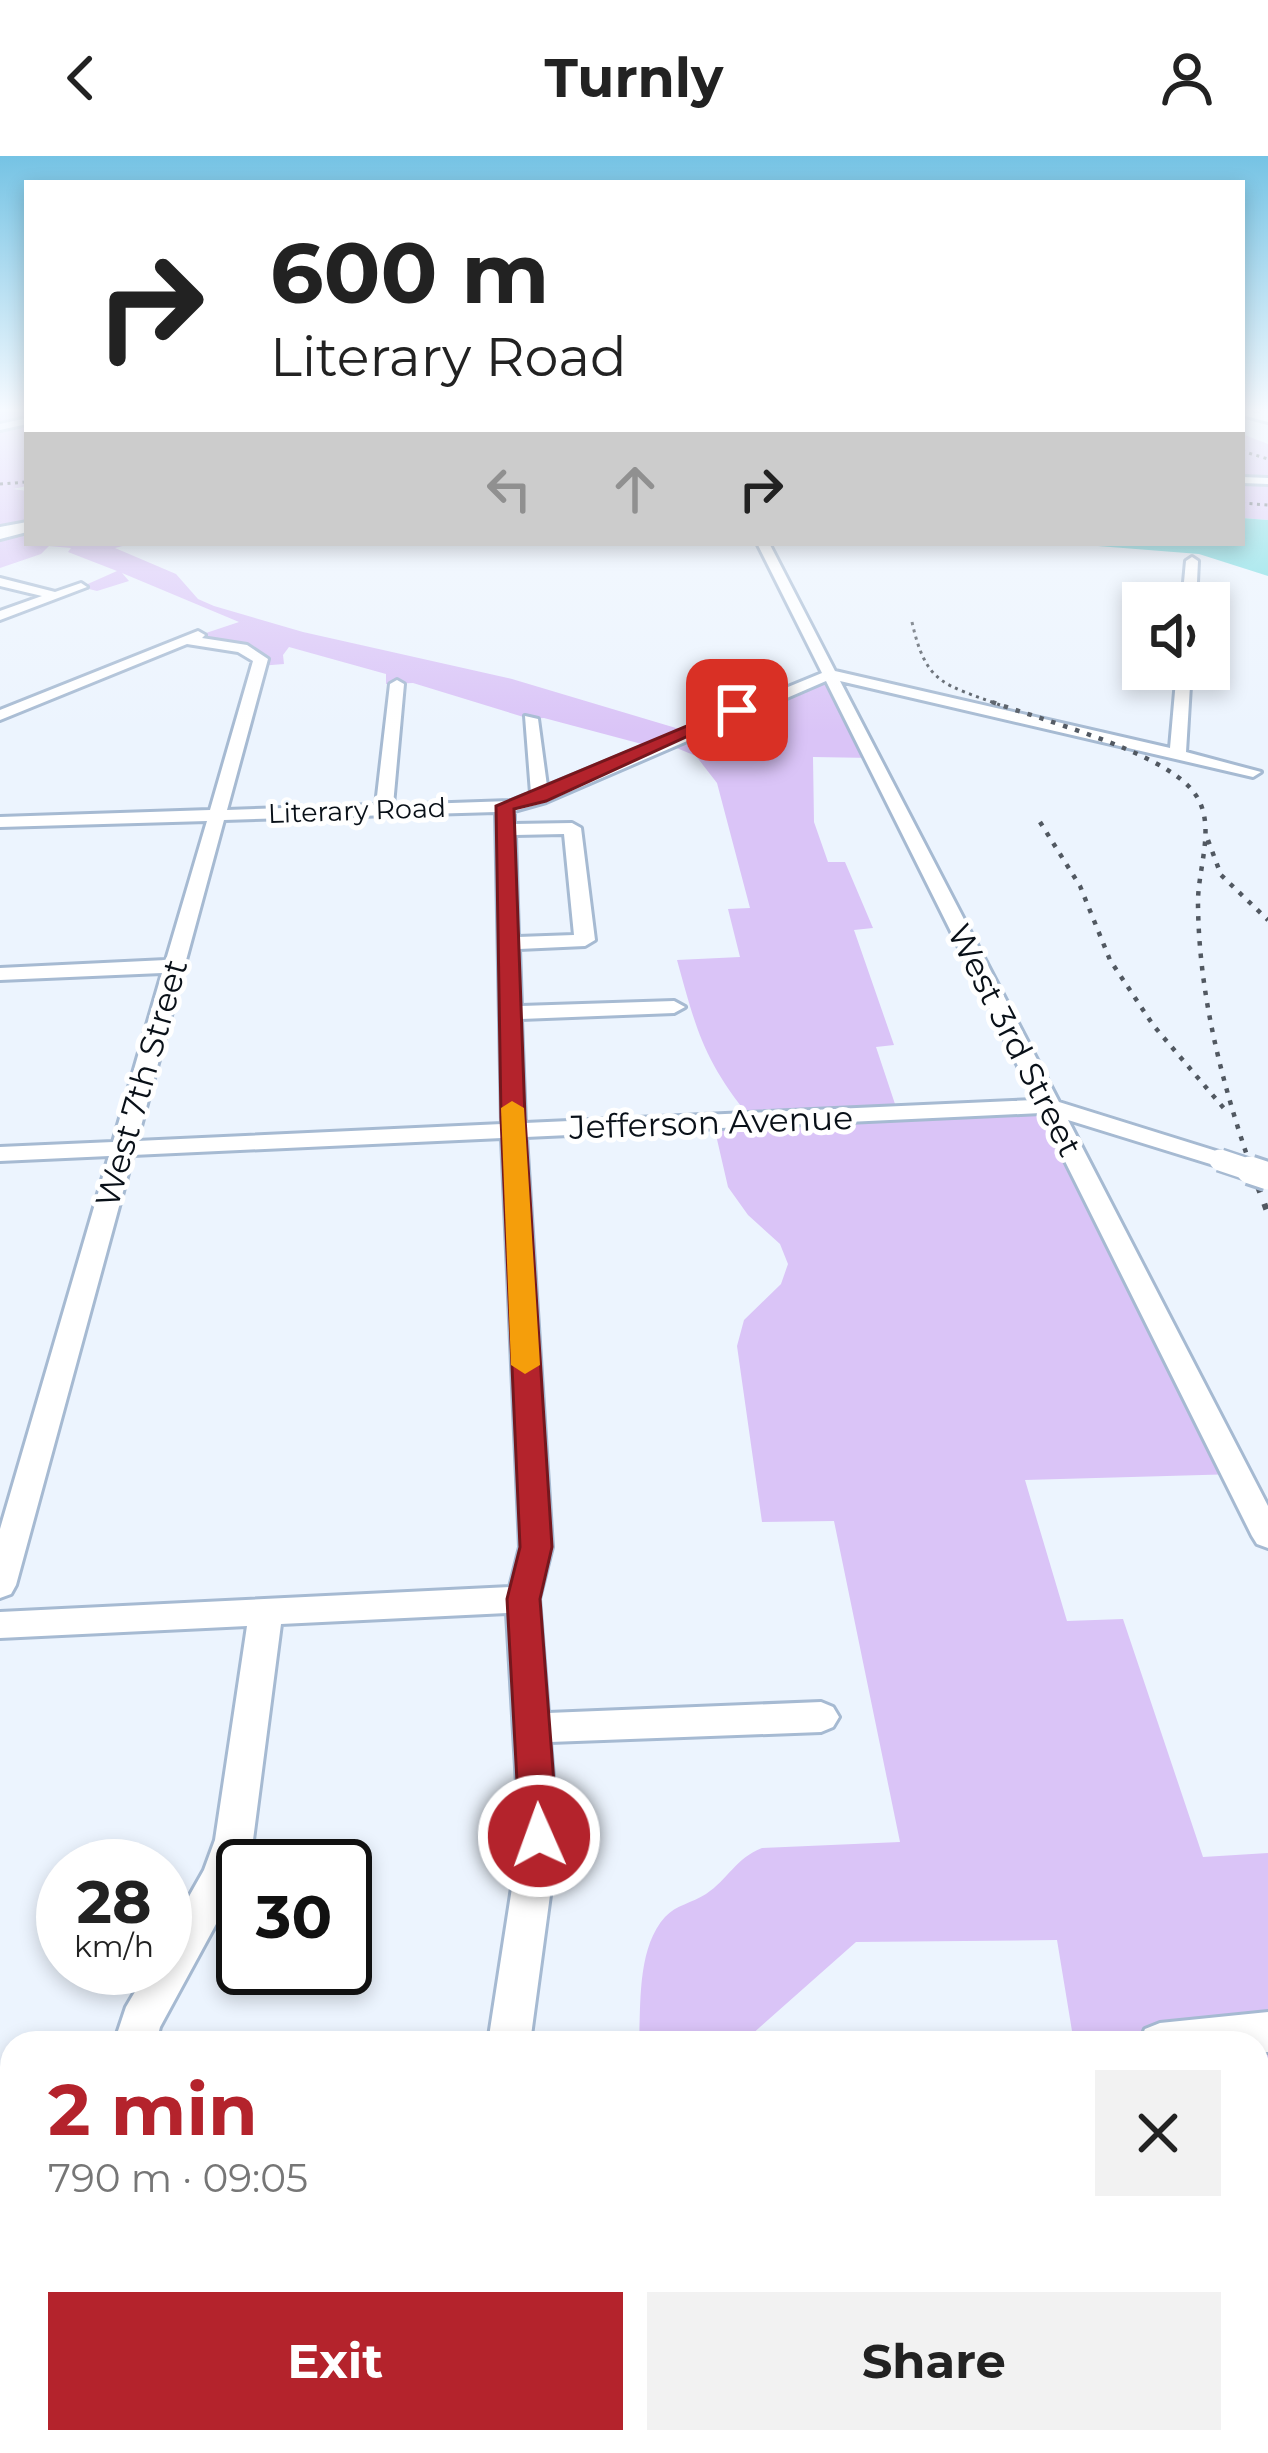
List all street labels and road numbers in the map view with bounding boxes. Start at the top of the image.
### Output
street label: Literary Road [267,791,447,830]
street label: West 3rd Street [939,917,1091,1163]
street label: West 7th Street [86,954,196,1212]
street label: Jefferson Avenue [567,1097,854,1147]

